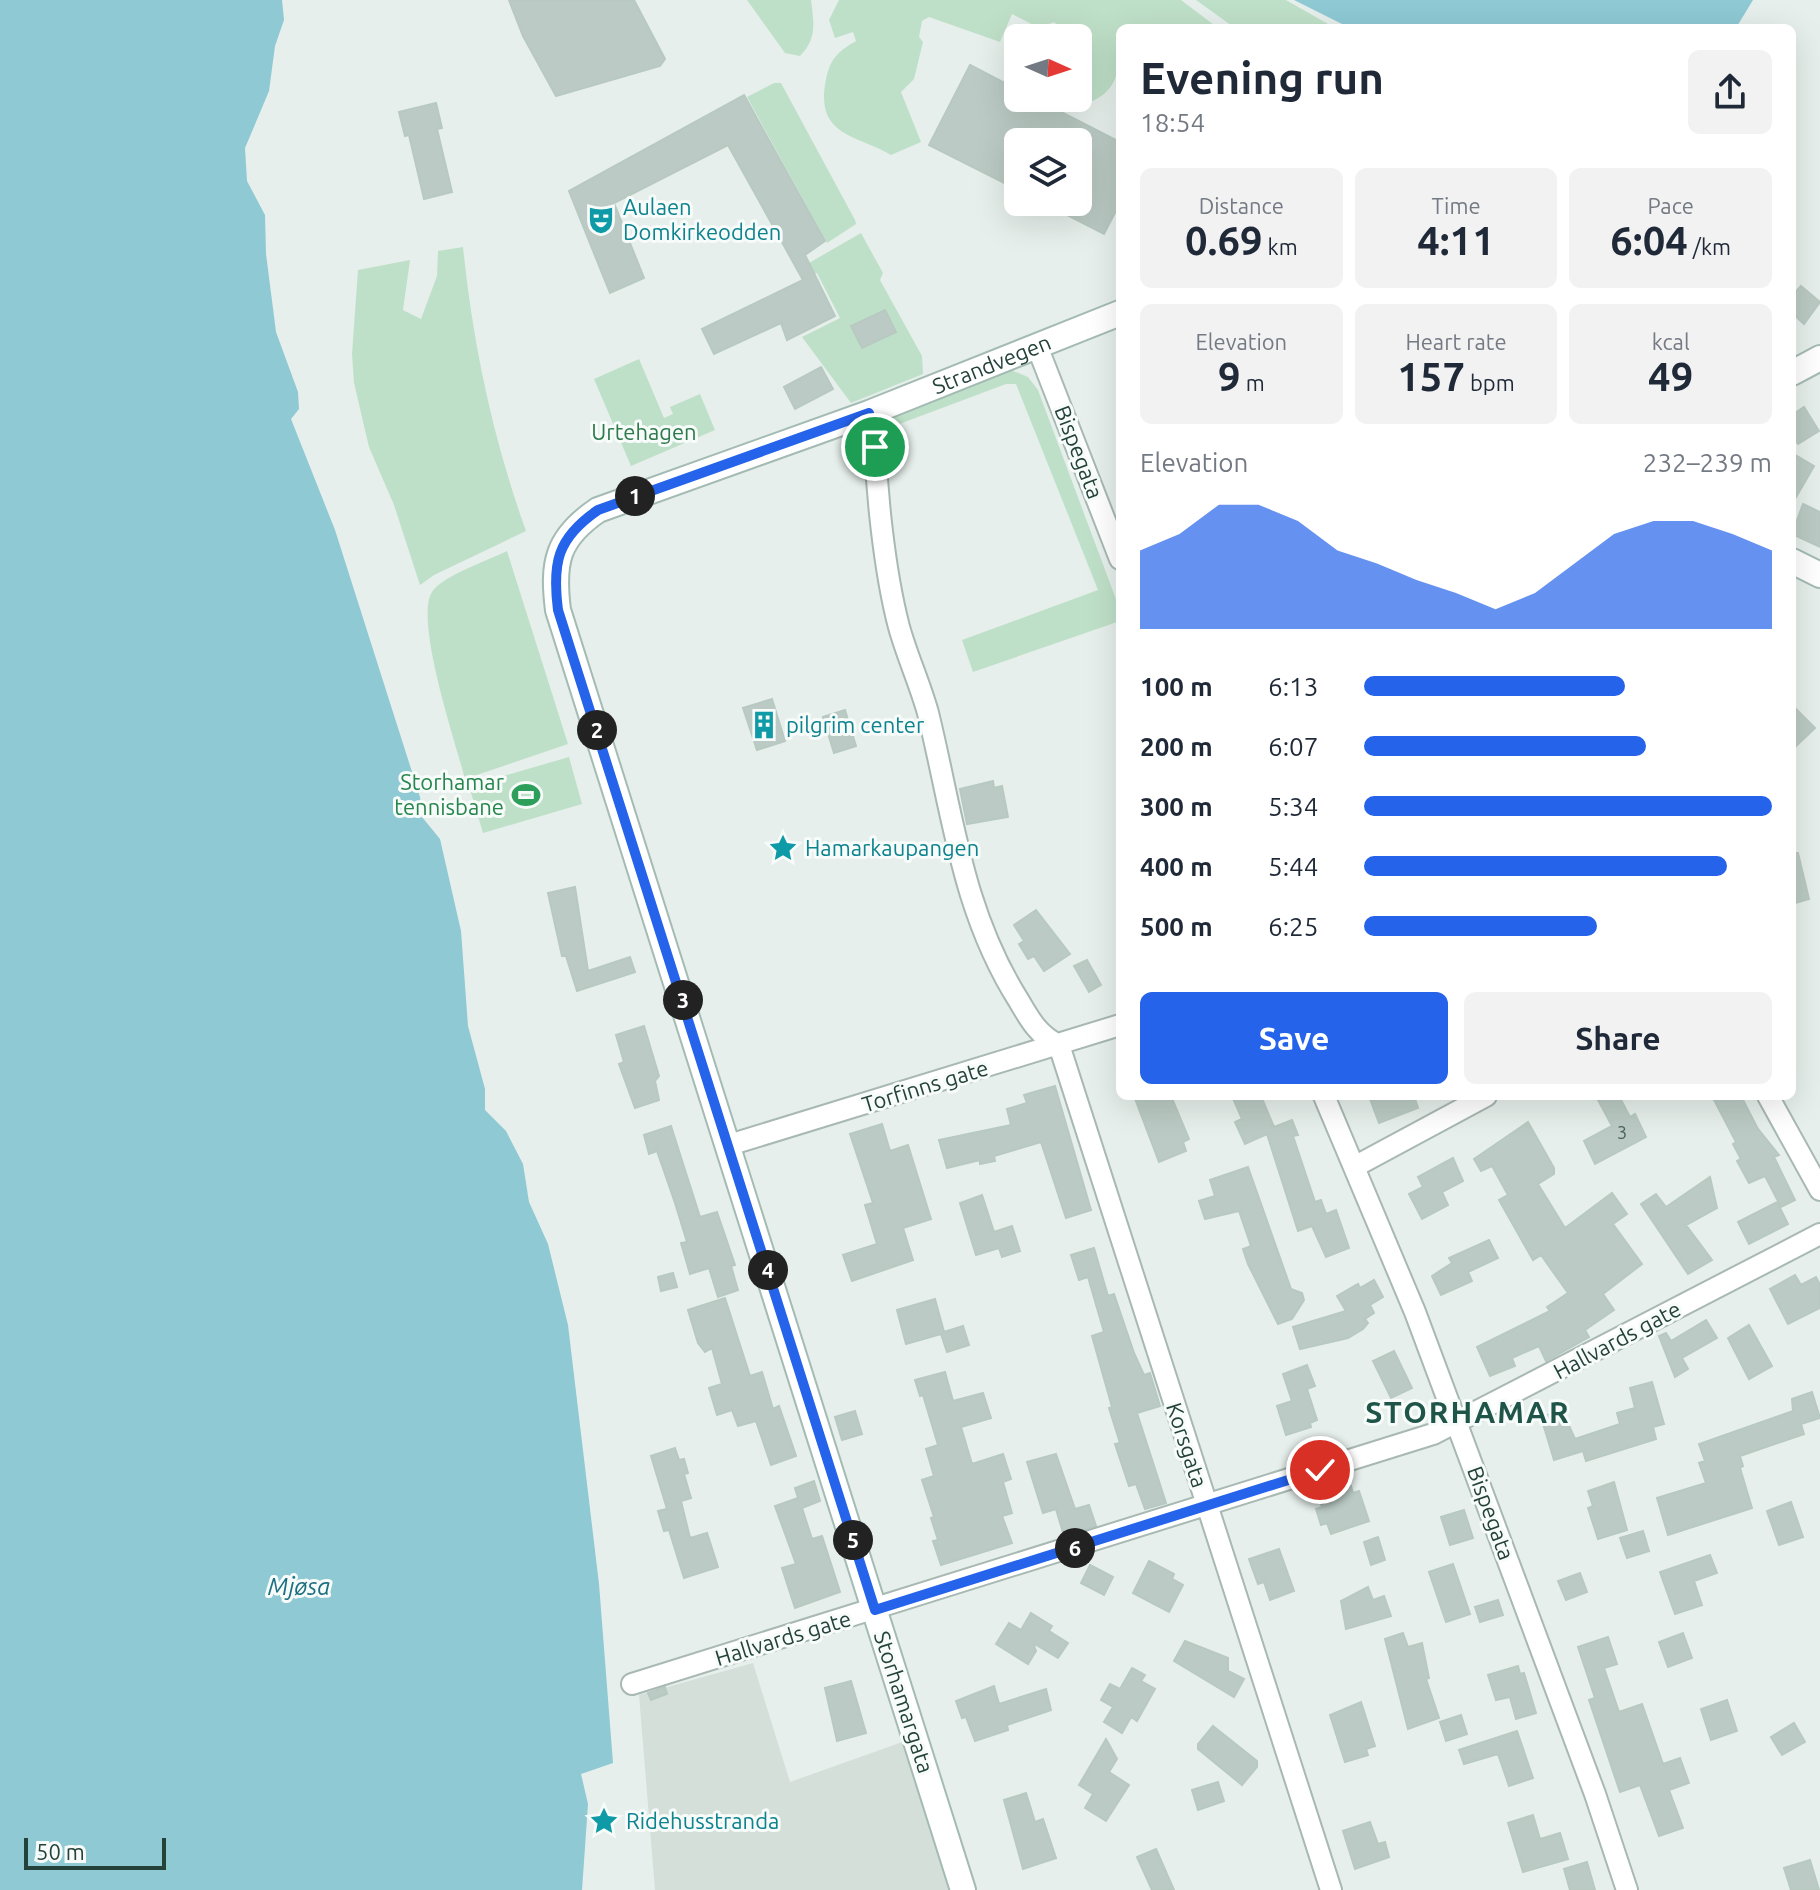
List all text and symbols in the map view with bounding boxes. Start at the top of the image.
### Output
north arrow [1004,24,1092,112]
map controls [1004,24,1092,216]
button: share [1688,50,1772,134]
text: Evening run [1140,53,1384,102]
text: 18:54 [1140,108,1205,137]
button: layers [1004,128,1092,216]
text: Distance [1199,193,1284,218]
text: Time [1431,193,1481,218]
text: Pace [1647,193,1694,218]
place label: Aulaen Domkirkeodden [623,194,781,244]
theatre icon: Aulaen Domkirkeodden [586,205,616,235]
text: 0.69 [1185,218,1263,263]
text: 4:11 [1417,218,1495,263]
text: 6:04 [1610,218,1688,263]
text: km [1263,234,1298,259]
text: /km [1688,234,1731,259]
street label: Strandvegen [928,329,1054,399]
text: Elevation [1195,329,1287,354]
text: Heart rate [1405,329,1507,354]
text: kcal [1652,329,1690,354]
text: 9 [1218,354,1241,399]
text: 157 [1397,354,1465,399]
text: 49 [1648,354,1693,399]
text: m [1241,370,1265,395]
text: bpm [1465,370,1515,395]
street label: Bispegata [1050,402,1109,502]
pin [841,413,909,481]
park label: Urtehagen [591,419,697,444]
icon: arrive [853,425,897,469]
text: Elevation [1140,448,1248,477]
text: 232–239 m [1643,448,1772,477]
pin: 1 [615,476,655,516]
text: 1 [629,483,641,508]
text: 100 m [1140,672,1213,701]
text: 6:13 [1268,672,1318,701]
pin: 2 [577,710,617,750]
building icon: pilgrim center [749,710,779,740]
place label: pilgrim center [786,712,925,737]
text: 2 [591,717,603,742]
text: 200 m [1140,732,1213,761]
text: 6:07 [1268,732,1318,761]
place label: Storhamar tennisbane [394,769,505,819]
sports icon: Storhamar tennisbane [511,780,541,810]
text: 300 m [1140,792,1213,821]
text: 5:34 [1268,792,1318,821]
place icon: Hamarkaupangen [768,833,798,863]
place label: Hamarkaupangen [805,835,979,860]
text: 400 m [1140,852,1213,881]
text: 5:44 [1268,852,1318,881]
text: 500 m [1140,912,1213,941]
text: 6:25 [1268,912,1318,941]
pin: 3 [663,980,703,1020]
text: 3 [677,987,689,1012]
button: Save [1140,992,1448,1084]
button: Share [1464,992,1772,1084]
street label: Torfinns gate [859,1054,991,1117]
house number: 3 [1617,1122,1627,1142]
pin: 4 [748,1250,788,1290]
text: 4 [762,1257,774,1282]
street label: Hallvards gate [1549,1296,1685,1384]
district label: STORHAMAR [1365,1395,1571,1429]
street label: Korsgata [1162,1399,1213,1490]
pin [1286,1436,1354,1504]
icon: check [1298,1448,1342,1492]
street label: Bispegata [1463,1463,1520,1563]
pin: 5 [833,1520,873,1560]
text: 5 [847,1527,859,1552]
pin: 6 [1055,1528,1095,1568]
text: 6 [1069,1535,1081,1560]
water label: Mjøsa [268,1573,330,1600]
street label: Hallvards gate [712,1605,854,1670]
street label: Storhamargata [870,1628,939,1776]
place icon: Ridehusstranda [589,1806,619,1836]
place label: Ridehusstranda [626,1808,779,1833]
scale bar [24,1834,166,1870]
text: 50 m [36,1839,85,1864]

